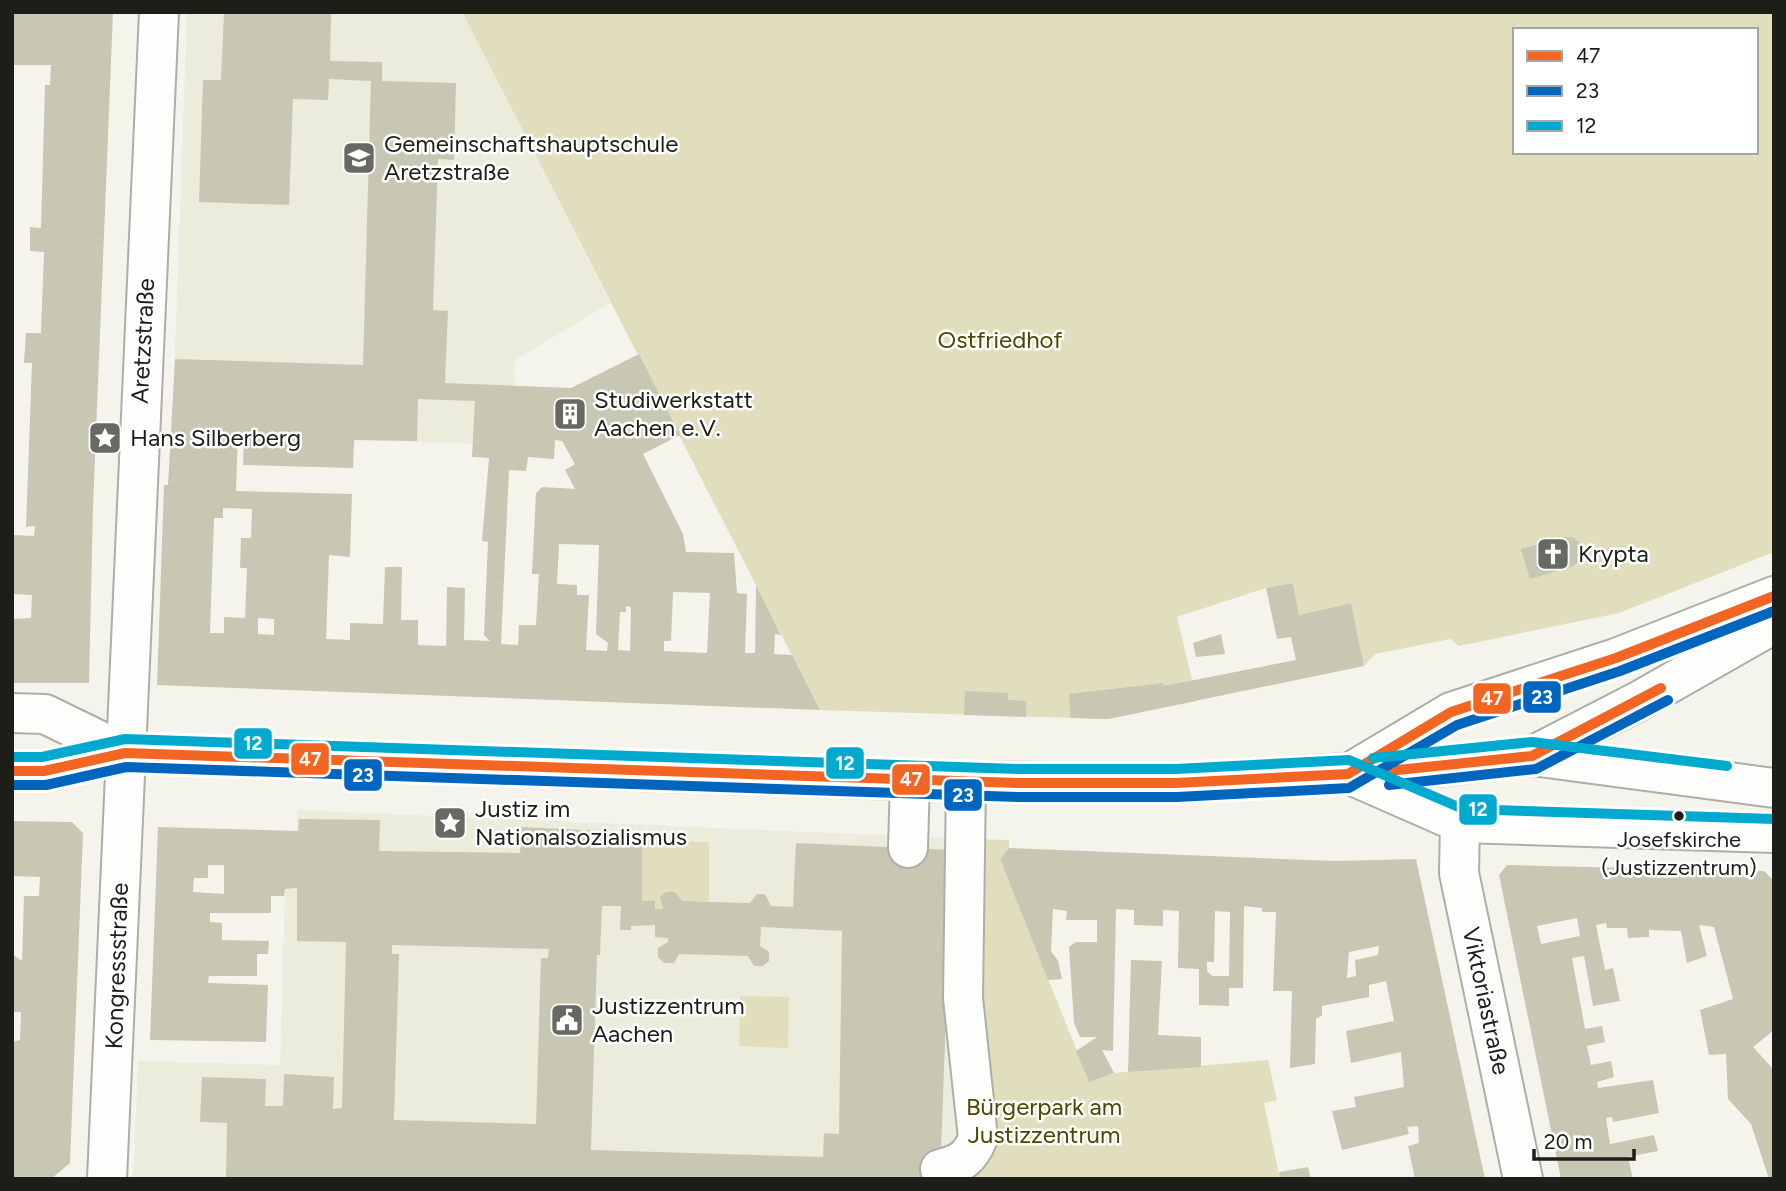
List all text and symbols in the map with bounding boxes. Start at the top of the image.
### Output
legend [1513,28,1758,154]
text: 47 [1576,43,1600,68]
text: 23 [1576,78,1599,103]
text: 12 [1576,113,1596,138]
place label: Gemeinschaftshauptschule Aretzstraße [384,129,678,186]
school or university icon: Gemeinschaftshauptschule Aretzstraße [340,139,378,177]
street label: Aretzstraße [125,278,160,404]
park label: Ostfriedhof [938,325,1063,354]
place label: Studiwerkstatt Aachen e.V. [594,385,753,442]
building icon: Studiwerkstatt Aachen e.V. [551,395,589,433]
place icon: Hans Silberberg [86,419,124,457]
place label: Hans Silberberg [130,423,301,452]
church icon: Krypta [1534,535,1572,573]
place label: Krypta [1578,539,1649,568]
line badge: 23 [1522,680,1562,714]
line badge: 47 [1472,682,1512,715]
text: 23 [1531,686,1553,709]
text: 47 [1481,687,1503,710]
line badge: 12 [233,727,273,760]
text: 12 [243,732,263,755]
line badge: 47 [290,742,330,776]
line badge: 12 [825,746,865,780]
text: 47 [299,748,321,771]
text: 12 [835,752,855,775]
line badge: 23 [343,758,383,792]
line badge: 47 [891,763,931,796]
text: 23 [352,764,374,787]
text: 47 [900,768,922,791]
line badge: 23 [943,778,983,812]
text: 23 [952,784,974,807]
line badge: 12 [1458,793,1498,826]
place label: Justiz im Nationalsozialismus [475,794,687,851]
text: 12 [1468,798,1488,821]
place icon: Justiz im Nationalsozialismus [431,804,469,842]
marker: Josefskirche (Justizzentrum) [1672,809,1686,823]
place label: Josefskirche (Justizzentrum) [1601,826,1757,881]
street label: Kongressstraße [99,882,134,1050]
street label: Viktoriastraße [1457,925,1516,1077]
place label: Justizzentrum Aachen [592,991,745,1048]
public building icon: Justizzentrum Aachen [548,1001,586,1039]
park label: Bürgerpark am Justizzentrum [966,1092,1122,1149]
scale bar [1534,1118,1634,1162]
text: 20 m [1544,1129,1592,1154]

